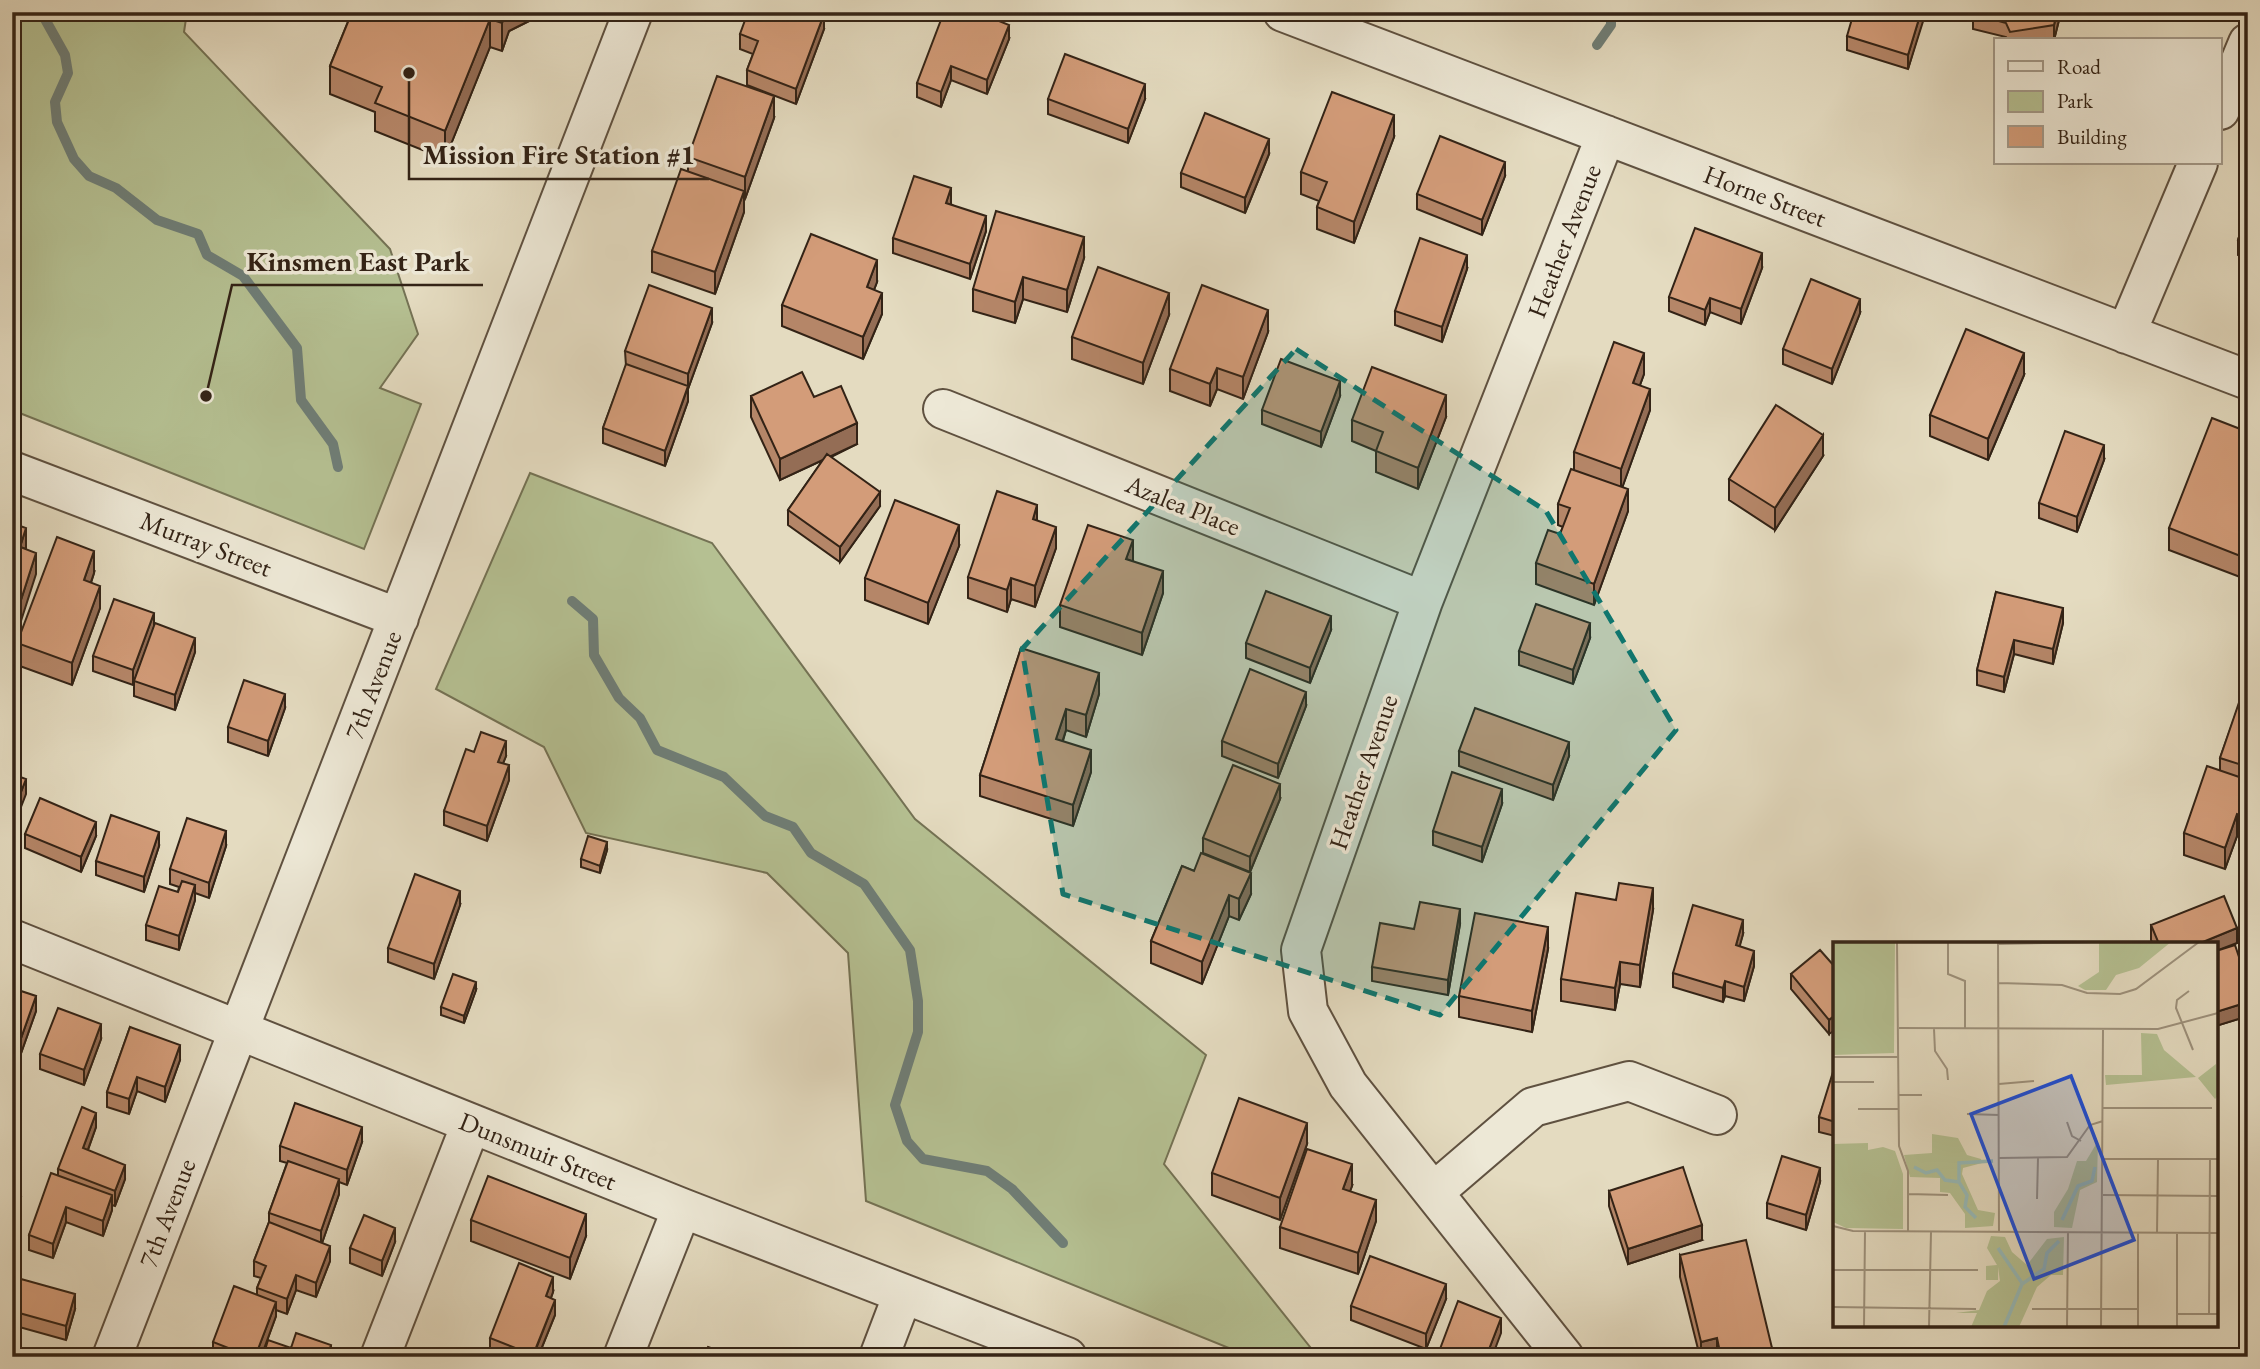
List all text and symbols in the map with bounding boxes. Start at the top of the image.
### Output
legend [1994,38,2222,164]
text: Road [2057,53,2101,80]
text: Park [2057,87,2094,114]
text: Building [2057,123,2127,150]
callout: Mission Fire Station #1 [409,130,709,179]
text: Mission Fire Station #1 [423,136,695,172]
street label: Horne Street [1699,157,1831,235]
street label: Heather Avenue [1519,159,1609,323]
callout: Kinsmen East Park [232,236,483,285]
text: Kinsmen East Park [246,243,470,279]
street label: Azalea Place [1120,466,1245,543]
street label: Murray Street [135,503,277,585]
street label: 7th Avenue [337,626,409,744]
street label: Heather Avenue [1321,690,1405,854]
inset map [1833,942,2218,1327]
street label: Dunsmuir Street [454,1104,622,1198]
street label: 7th Avenue [131,1154,203,1272]

